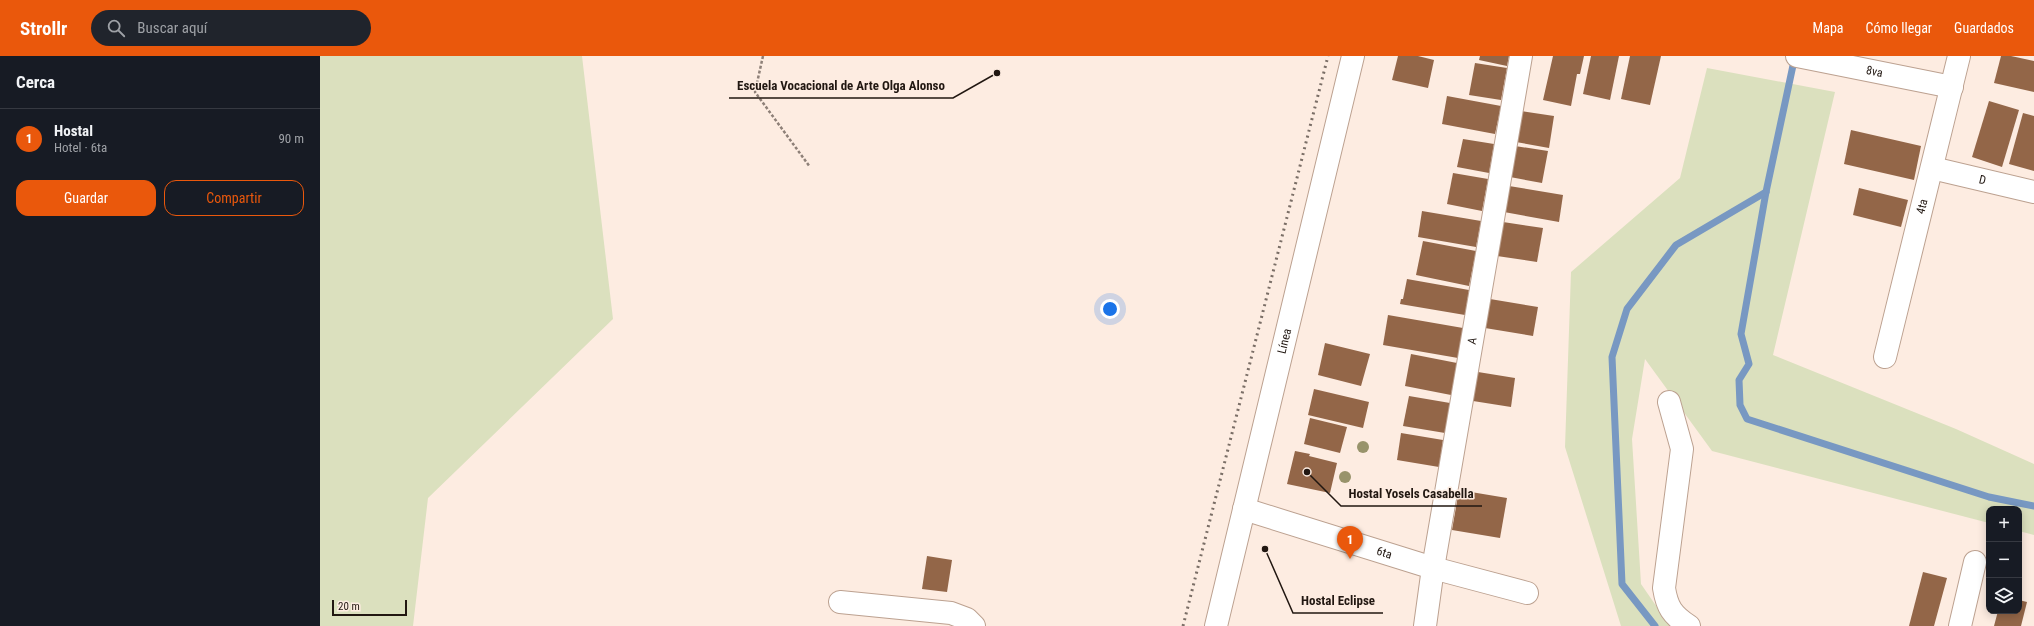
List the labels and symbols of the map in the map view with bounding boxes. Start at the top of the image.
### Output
street label: 8va [1865,63,1884,80]
callout: Escuela Vocacional de Arte Olga Alonso [729,73,953,98]
text: Escuela Vocacional de Arte Olga Alonso [737,78,945,93]
street label: D [1978,172,1988,188]
street label: 4ta [1913,197,1931,216]
your location [1100,299,1120,319]
street label: Línea [1275,327,1294,355]
street label: A [1465,336,1480,345]
callout: Hostal Yosels Casabella [1341,481,1482,506]
text: Hostal Yosels Casabella [1348,486,1474,501]
pin: 1 [1337,526,1363,559]
street label: 6ta [1375,544,1394,562]
callout: Hostal Eclipse [1293,588,1383,613]
text: Hostal Eclipse [1301,593,1375,608]
scale bar [332,598,407,617]

